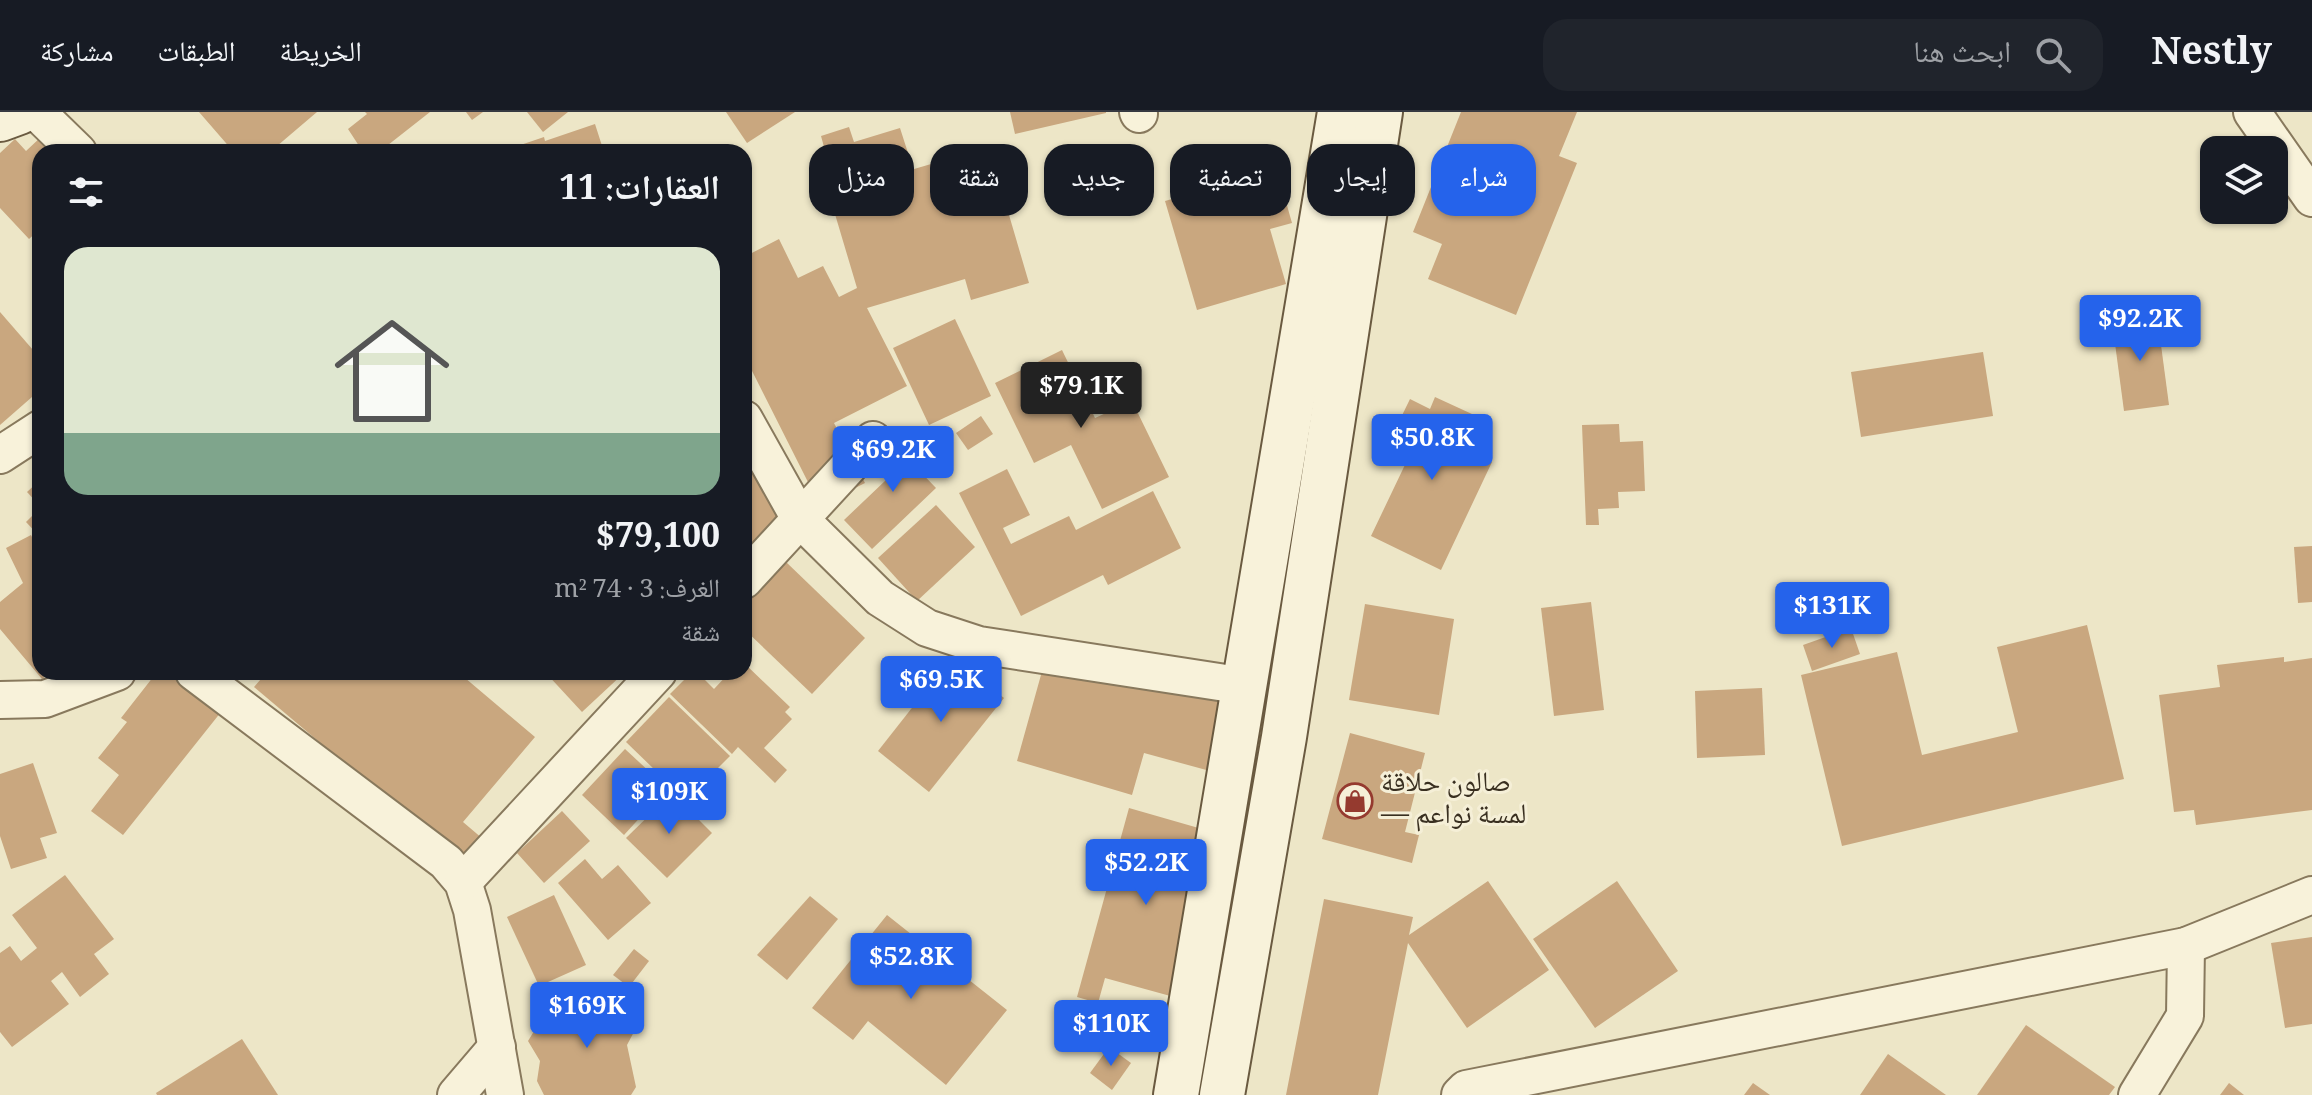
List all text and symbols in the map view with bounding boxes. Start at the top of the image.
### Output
search box [1543,19,2103,91]
text: Nestly [2151,23,2272,88]
text: ابحث هنا [1913,30,2011,81]
text: مشاركة [40,31,114,79]
text: الطبقات [158,31,235,79]
text: الخريطة [279,31,362,79]
icon: search [2031,33,2075,77]
map controls [2200,136,2288,224]
button: layers [2200,136,2288,224]
chip: منزل [809,144,914,216]
chip: شقة [930,144,1028,216]
chip: جديد [1044,144,1154,216]
chip: تصفية [1170,144,1291,216]
chip: إيجار [1307,144,1415,216]
chip: شراء [1431,144,1536,216]
text: العقارات: 11 [559,163,720,221]
icon: filters [64,170,108,214]
pin: $92.2K [2075,295,2205,363]
icon: home [320,299,464,443]
text: $92.2K [2098,299,2182,343]
pin: $79.1K [1016,362,1146,430]
text: $79.1K [1039,366,1123,410]
pin: $50.8K [1367,414,1497,482]
text: $50.8K [1390,418,1474,462]
pin: $69.2K [828,426,958,494]
text: $69.2K [851,430,935,474]
text: $79,100 [596,511,720,569]
text: الغرف: 3 · 74 m² [554,569,720,613]
pin: $131K [1776,582,1888,650]
text: $131K [1793,586,1871,630]
text: شقة [681,613,720,657]
pin: $69.5K [876,656,1006,724]
text: $69.5K [899,660,983,704]
place label: صالون حلاقة — لمسة نواعم [1380,761,1527,841]
pin: $109K [613,768,725,836]
text: $109K [630,772,708,816]
shop icon: صالون حلاقة — لمسة نواعم [1336,782,1374,820]
pin: $52.2K [1081,839,1211,907]
text: $52.2K [1104,843,1188,887]
pin: $52.8K [846,933,976,1001]
text: $52.8K [869,937,953,981]
pin: $169K [531,982,643,1050]
text: $169K [548,986,626,1030]
pin: $110K [1055,1000,1167,1068]
text: $110K [1072,1004,1150,1048]

